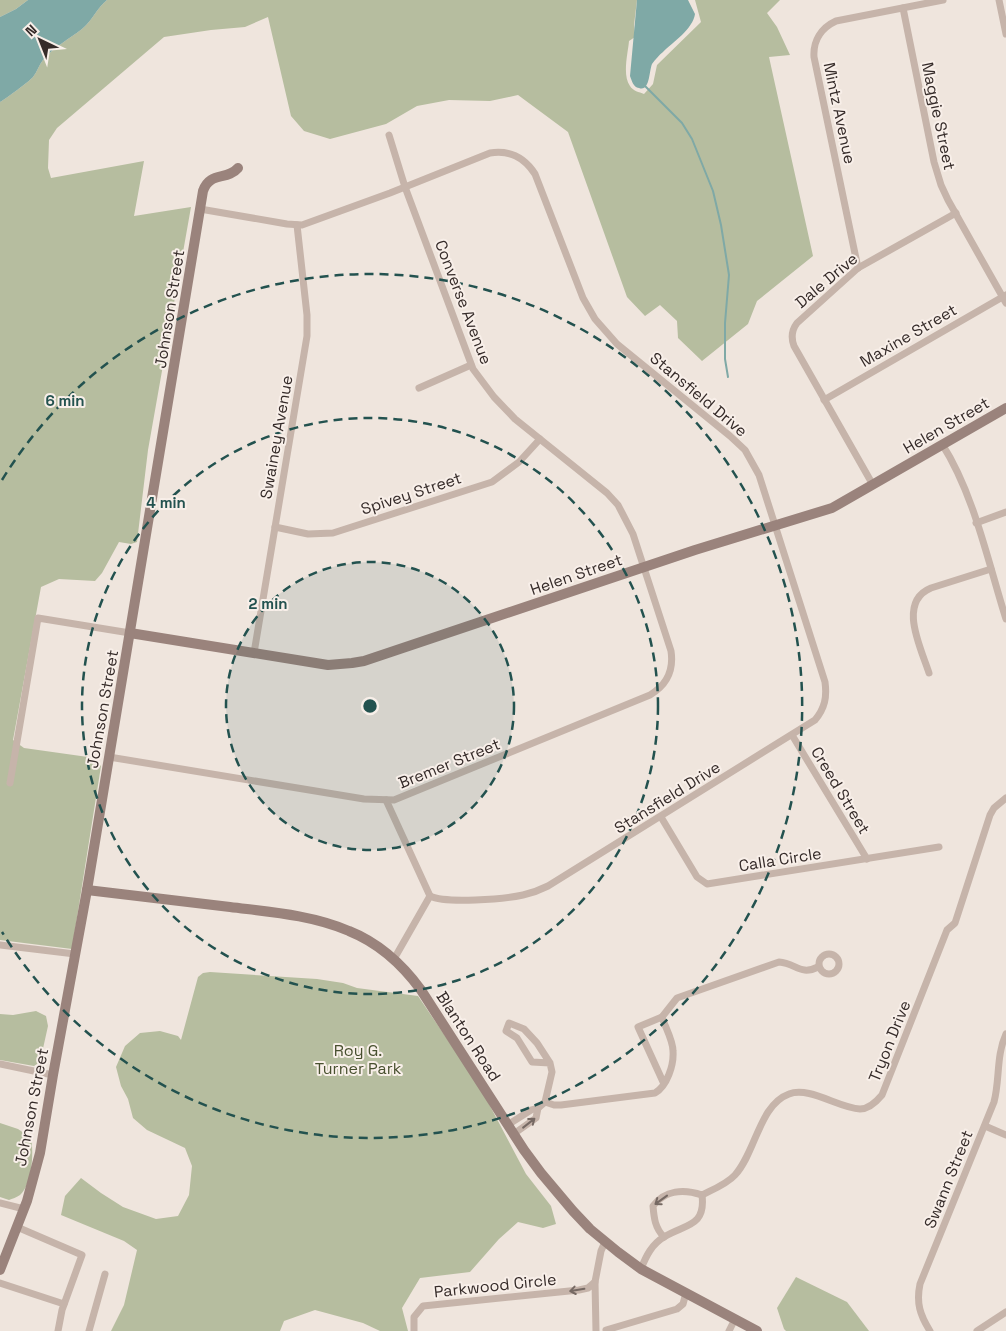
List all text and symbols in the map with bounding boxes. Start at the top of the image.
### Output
north arrow [15,15,65,65]
text: N [22,21,41,40]
street label: Mintz Avenue [818,60,861,166]
street label: Maggie Street [917,60,960,172]
street label: Converse Avenue [430,237,497,367]
street label: Johnson Street [150,248,189,370]
street label: Dale Drive [791,248,862,313]
street label: Maxine Street [856,299,961,372]
street label: Stansfield Drive [646,347,752,441]
street label: Swainey Avenue [255,374,298,501]
text: 6 min [45,391,85,410]
street label: Helen Street [899,392,993,459]
street label: Spivey Street [358,467,464,520]
text: 4 min [146,493,186,512]
street label: Helen Street [527,549,625,600]
text: 2 min [249,594,287,613]
street label: Johnson Street [82,648,123,770]
centre of rings [361,697,379,715]
street label: Bremer Street [395,733,503,793]
street label: Creed Street [806,743,875,838]
street label: Stansfield Drive [610,756,724,838]
street label: Calla Circle [737,843,823,876]
street label: Blanton Road [432,987,506,1085]
street label: Tryon Drive [864,997,915,1085]
park label: Roy G. Turner Park [315,1040,402,1079]
street label: Johnson Street [10,1046,53,1168]
one-way arrow [523,1117,536,1128]
street label: Swann Street [919,1127,978,1231]
one-way arrow [654,1195,668,1205]
street label: Parkwood Circle [433,1269,557,1302]
one-way arrow [570,1285,586,1295]

